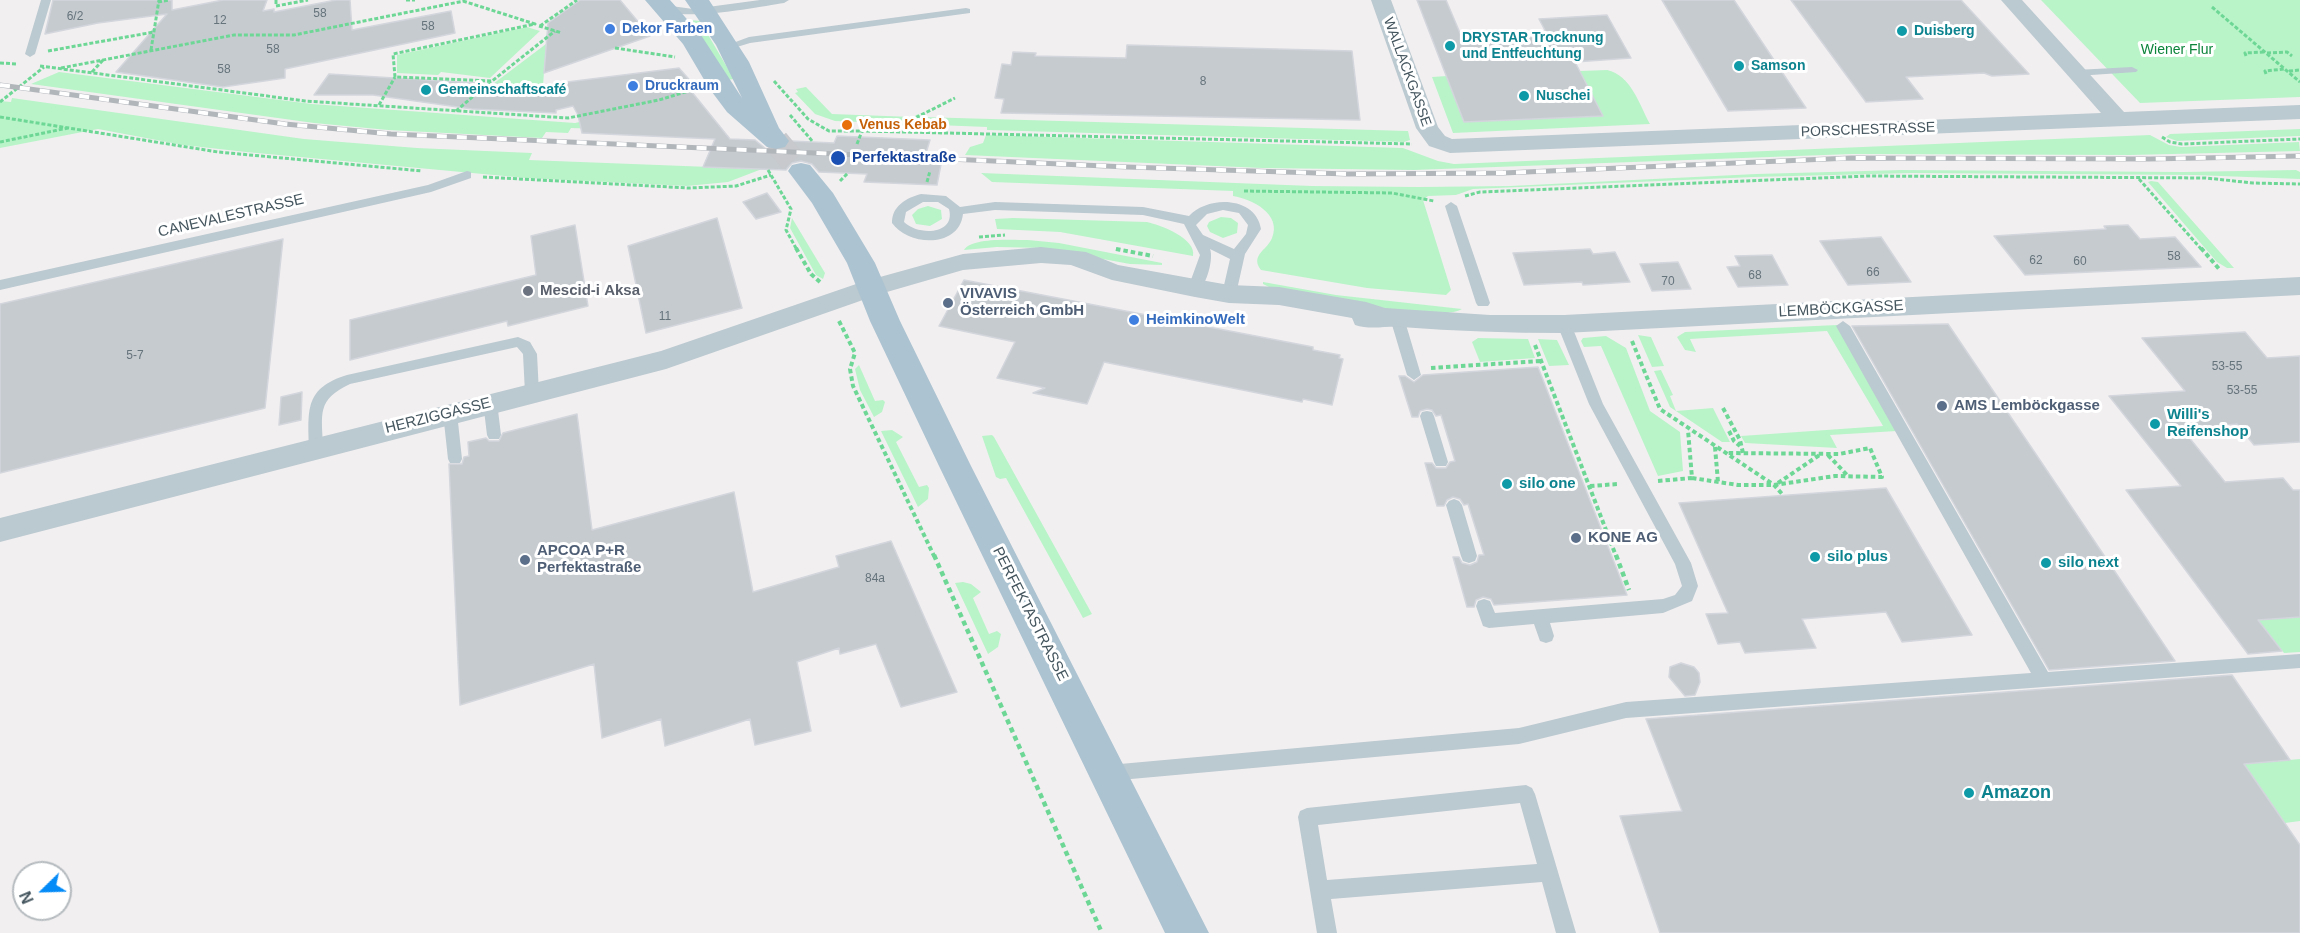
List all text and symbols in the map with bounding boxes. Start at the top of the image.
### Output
house number: 58 [313,7,327,21]
house number: 6/2 [67,10,83,24]
house number: 12 [213,14,227,28]
street label: WALLACKGASSE [1380,15,1434,129]
house number: 58 [421,20,435,34]
place label: Dekor Farben [622,21,712,37]
marker: Dekor Farben [603,22,617,36]
place label: Duisberg [1914,23,1975,39]
marker: Duisberg [1895,24,1909,38]
place label: DRYSTAR Trocknung und Entfeuchtung [1462,30,1604,62]
marker: DRYSTAR Trocknung und Entfeuchtung [1443,39,1457,53]
park label: Wiener Flur [2141,42,2213,58]
house number: 58 [266,43,280,57]
place label: Samson [1751,58,1805,74]
marker: Samson [1732,59,1746,73]
house number: 58 [217,63,231,77]
house number: 8 [1200,75,1206,89]
place label: Druckraum [645,78,719,94]
marker: Druckraum [626,79,640,93]
place label: Gemeinschaftscafé [438,82,566,98]
marker: Gemeinschaftscafé [419,83,433,97]
place label: Nuschei [1536,88,1590,104]
marker: Nuschei [1517,89,1531,103]
place label: Venus Kebab [859,117,947,133]
marker: Venus Kebab [840,118,854,132]
street label: PORSCHESTRASSE [1800,119,1936,141]
marker: Perfektastraße [829,149,847,167]
place label: Perfektastraße [852,149,956,167]
street label: CANEVALESTRASSE [156,190,306,242]
house number: 58 [2167,250,2181,264]
house number: 62 [2029,254,2043,268]
house number: 60 [2073,255,2087,269]
house number: 66 [1866,266,1880,280]
house number: 68 [1748,269,1762,283]
house number: 70 [1661,275,1675,289]
place label: Mescid-i Aksa [540,282,640,300]
marker: Mescid-i Aksa [521,284,535,298]
place label: VIVAVIS Österreich GmbH [960,285,1084,320]
marker: VIVAVIS Österreich GmbH [941,296,955,310]
street label: LEMBÖCKGASSE [1778,297,1904,321]
house number: 11 [659,310,671,324]
place label: HeimkinoWelt [1146,311,1245,329]
marker: HeimkinoWelt [1127,313,1141,327]
house number: 5-7 [126,349,144,363]
house number: 53-55 [2212,360,2242,374]
house number: 53-55 [2227,384,2257,398]
street label: HERZIGGASSE [383,394,493,438]
place label: AMS Lemböckgasse [1954,397,2100,415]
marker: AMS Lemböckgasse [1935,399,1949,413]
place label: Willi's Reifenshop [2167,406,2249,441]
marker: Willi's Reifenshop [2148,417,2162,431]
place label: silo one [1519,475,1576,493]
marker: silo one [1500,477,1514,491]
place label: KONE AG [1588,529,1658,547]
marker: KONE AG [1569,531,1583,545]
place label: APCOA P+R Perfektastraße [537,542,641,577]
street label: PERFEKTASTRASSE [988,544,1072,684]
place label: silo plus [1827,548,1888,566]
marker: silo plus [1808,550,1822,564]
marker: APCOA P+R Perfektastraße [518,553,532,567]
place label: silo next [2058,554,2119,572]
marker: silo next [2039,556,2053,570]
house number: 84a [865,572,885,586]
place label: Amazon [1981,782,2051,804]
marker: Amazon [1962,786,1976,800]
north arrow [12,861,72,921]
text: N [17,889,37,906]

